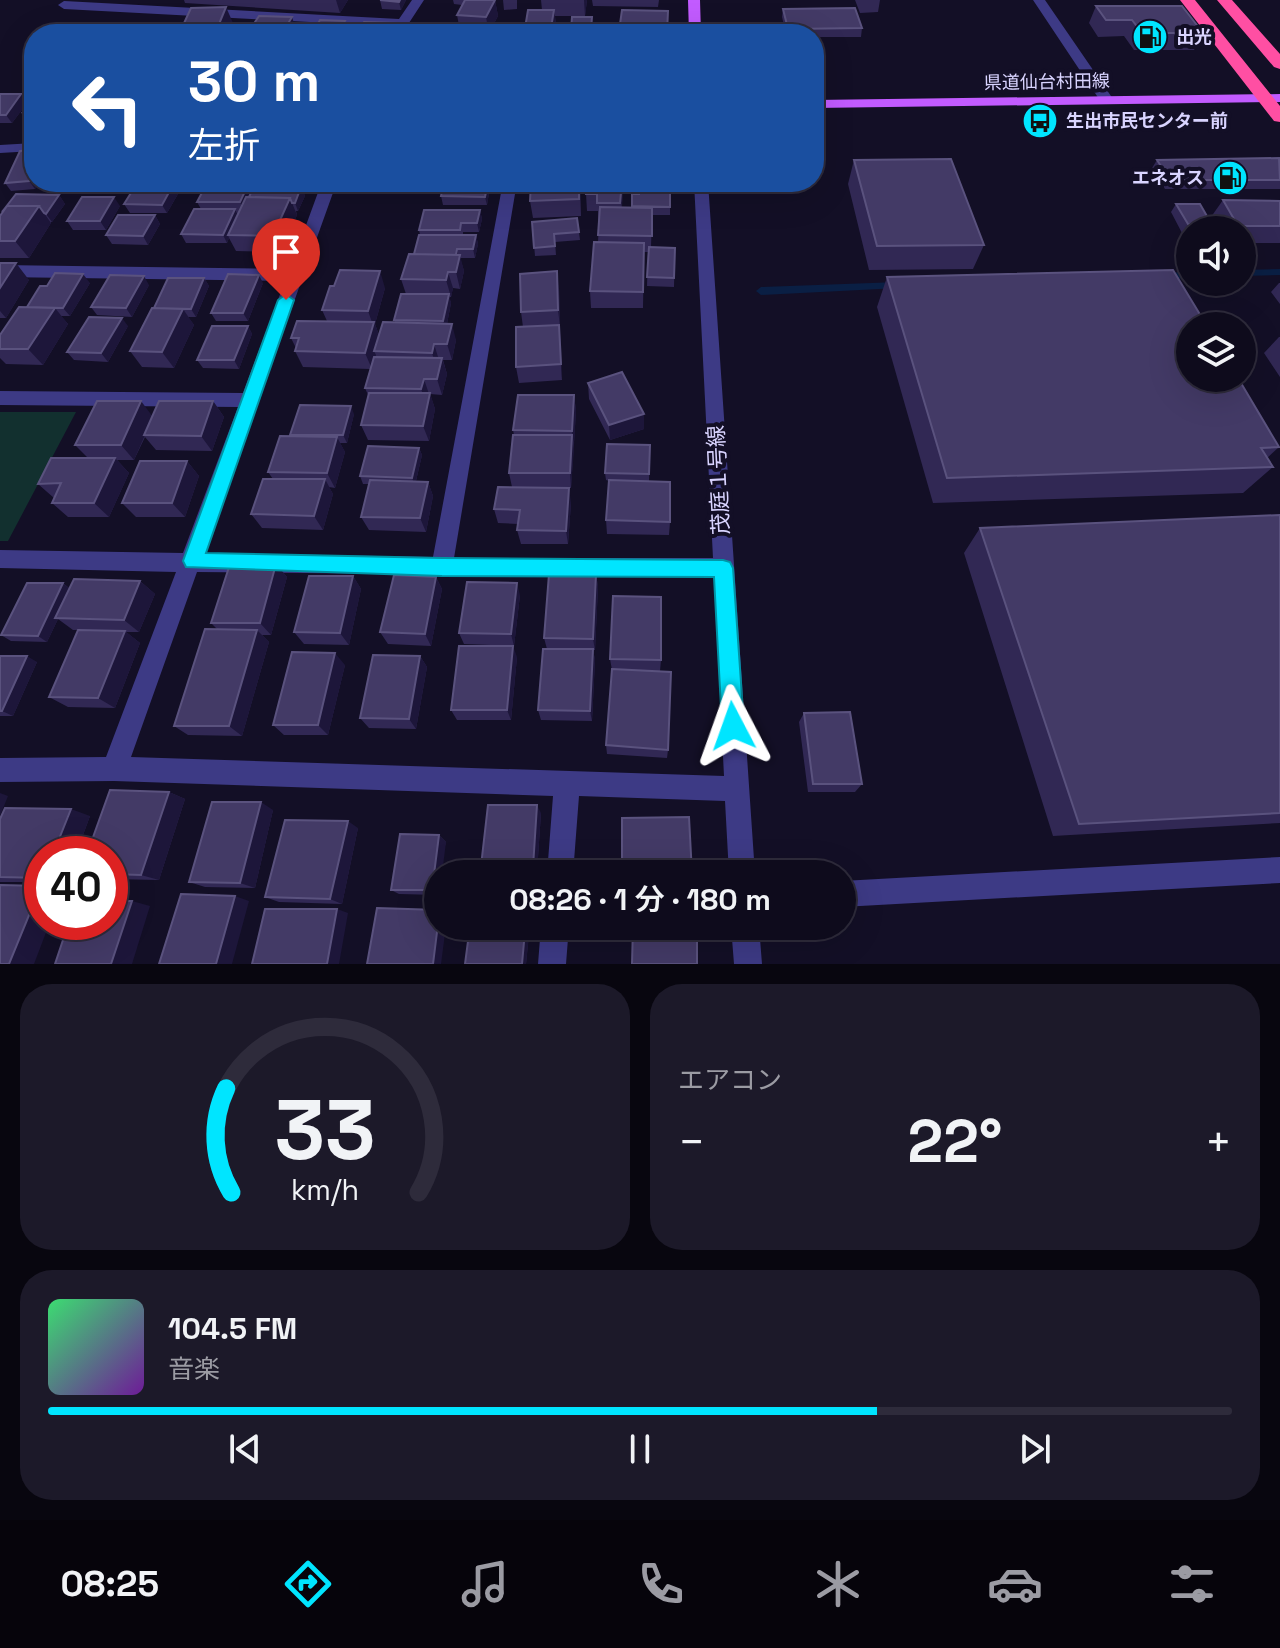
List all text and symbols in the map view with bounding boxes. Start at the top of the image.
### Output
fuel station icon: 出光 [1131,18,1169,56]
place label: 出光 [1176,25,1212,48]
text: 30 m [188,46,320,117]
icon: left [56,56,160,160]
street label: 県道仙台村田線 [984,69,1110,94]
bus stop icon: 生出市民センター前 [1021,102,1059,140]
place label: 生出市民センター前 [1066,109,1228,132]
text: 左折 [188,123,260,169]
fuel station icon: エネオス [1211,159,1249,197]
place label: エネオス [1132,166,1204,189]
map controls [1176,216,1256,392]
button: sound [1176,216,1256,296]
pin [252,218,320,300]
icon: arrive [264,230,308,274]
button: layers [1176,312,1256,392]
street label: 茂庭１号線 [701,424,735,536]
position arrow [691,684,775,768]
speed limit sign: 40 [24,836,128,940]
text: 08:26 · 1 分 · 180 m [509,880,771,919]
text: エアコン [678,1063,782,1097]
text: 33 [274,1077,376,1183]
text: 22° [908,1103,1002,1180]
text: − [678,1114,705,1170]
text: + [1205,1114,1232,1170]
text: km/h [291,1172,359,1208]
text: 104.5 FM [168,1309,297,1348]
text: 音楽 [168,1352,220,1386]
icon: previous [223,1427,267,1471]
icon: pause [618,1427,662,1471]
icon: next [1013,1427,1057,1471]
icon: directions [280,1556,336,1612]
icon: music [457,1556,513,1612]
icon: phone [633,1556,689,1612]
icon: climate [810,1556,866,1612]
icon: car [987,1556,1043,1612]
icon: filters [1164,1556,1220,1612]
text: 08:25 [60,1561,159,1607]

